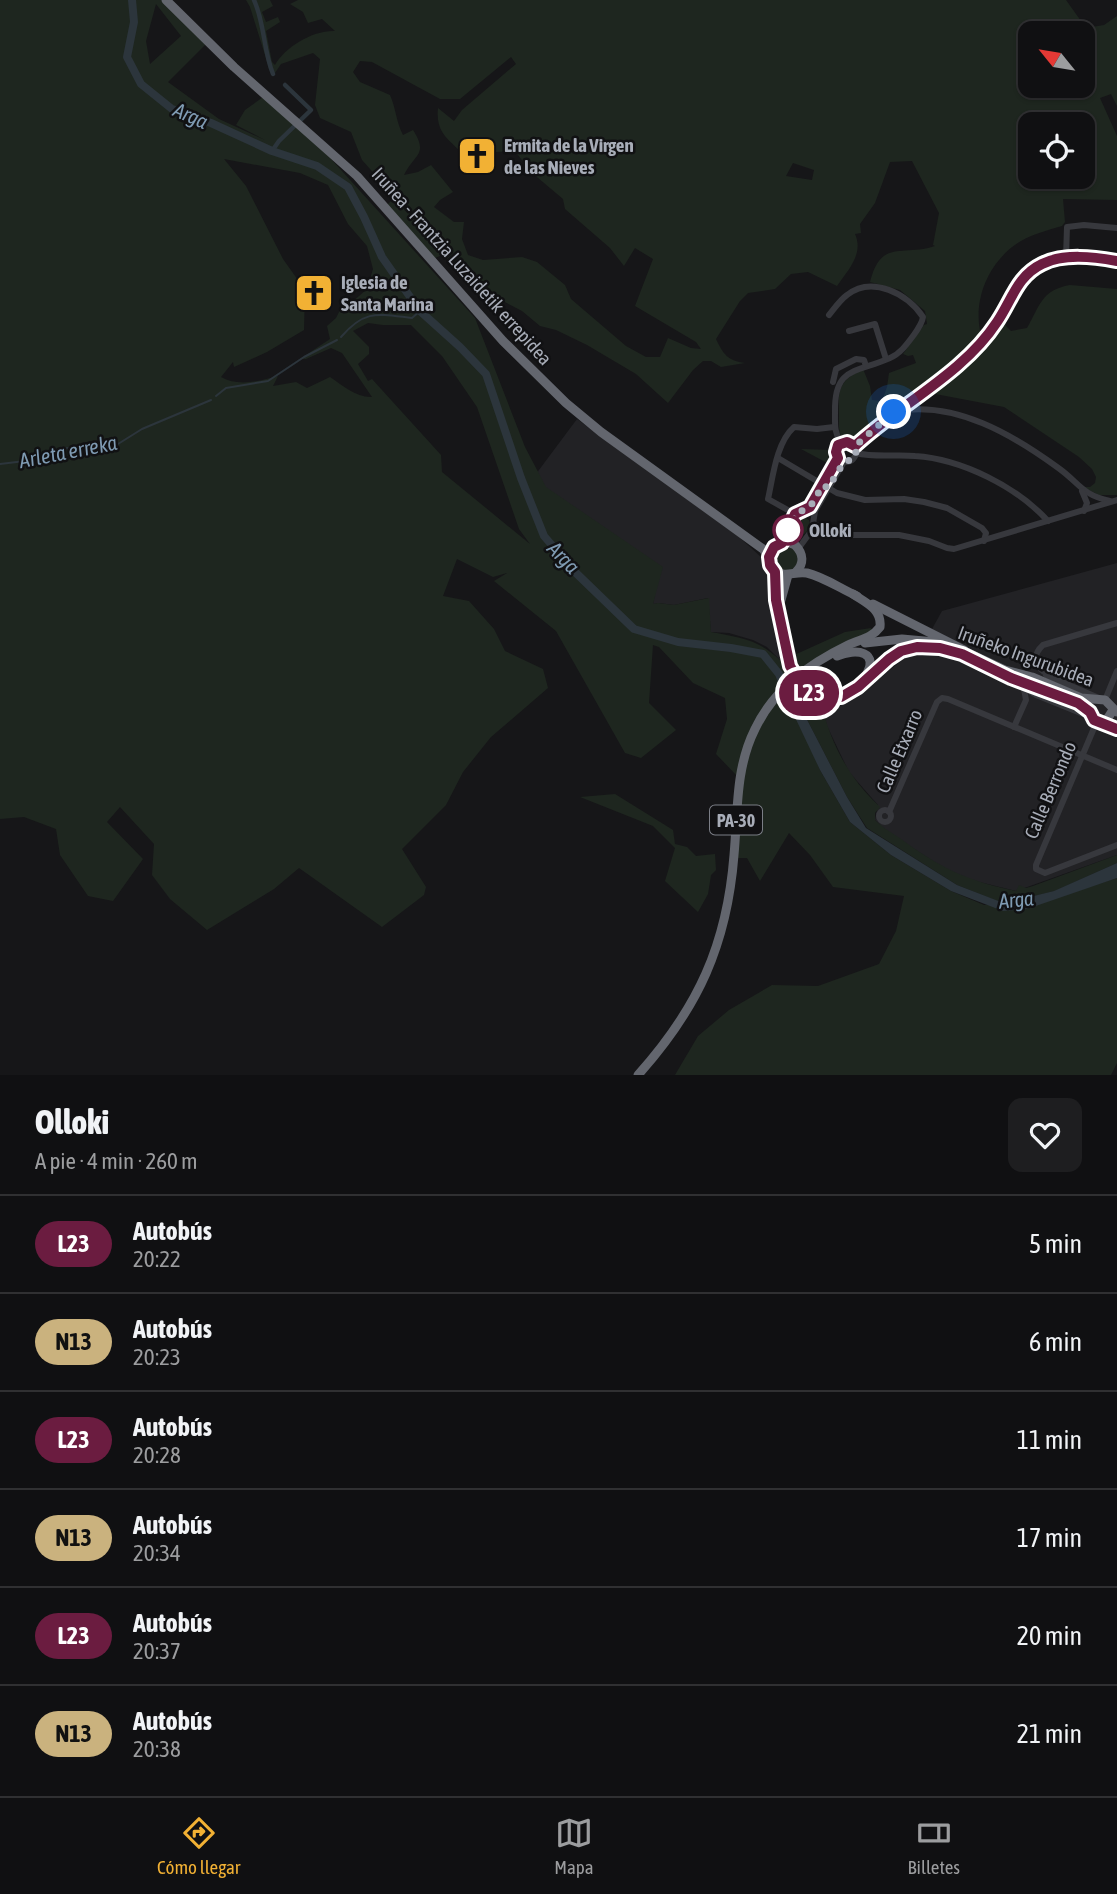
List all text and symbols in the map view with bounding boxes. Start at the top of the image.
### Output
north arrow [1018,21,1096,98]
map controls [1018,21,1095,189]
water label: Arga [169,96,212,133]
button: locate [1018,112,1095,189]
place label: Ermita de la Virgen de las Nieves [504,134,634,178]
church icon: Ermita de la Virgen de las Nieves [456,135,498,177]
street label: Iruñea - Frantzia Luzaidetik errepidea [367,163,557,369]
place label: Iglesia de Santa Marina [341,271,434,315]
church icon: Iglesia de Santa Marina [293,272,335,314]
your location [876,394,911,429]
water label: Arleta erreka [16,430,119,472]
marker: Olloki [773,515,803,545]
place label: Olloki [809,519,852,541]
water label: Arga [542,535,585,578]
street label: Iruñeko Ingurubidea [955,621,1097,691]
line badge: L23 [769,670,849,716]
text: L23 [793,679,825,706]
street label: Calle Etxarro [872,706,926,796]
street label: Calle Berrondo [1020,738,1080,842]
road number: PA-30 [710,806,762,834]
water label: Arga [996,885,1035,913]
button: heart [1008,1098,1082,1172]
text: Olloki [35,1103,109,1141]
text: A pie · 4 min · 260 m [35,1148,198,1174]
text: Autobús [133,1216,212,1246]
text: 5 min [1029,1229,1082,1259]
text: L23 [58,1230,89,1257]
text: 20:22 [133,1246,181,1272]
text: Autobús [133,1314,212,1344]
text: 6 min [1029,1327,1082,1357]
text: N13 [55,1328,92,1355]
text: 20:23 [133,1344,181,1370]
text: Autobús [133,1412,212,1442]
text: 11 min [1017,1425,1082,1455]
text: L23 [58,1426,89,1453]
text: 20:28 [133,1442,181,1468]
text: Autobús [133,1510,212,1540]
text: 17 min [1017,1523,1082,1553]
text: N13 [55,1524,92,1551]
text: 20:34 [133,1540,181,1566]
text: Autobús [133,1608,212,1638]
text: 20 min [1017,1621,1082,1651]
text: L23 [58,1622,89,1649]
text: 20:37 [133,1638,181,1664]
text: Autobús [133,1706,212,1736]
text: 21 min [1017,1719,1082,1749]
text: N13 [55,1720,92,1747]
text: 20:38 [133,1736,181,1762]
tab: Cómo llegar [157,1814,240,1878]
tab: Mapa [554,1814,594,1878]
tab: Billetes [908,1814,960,1878]

